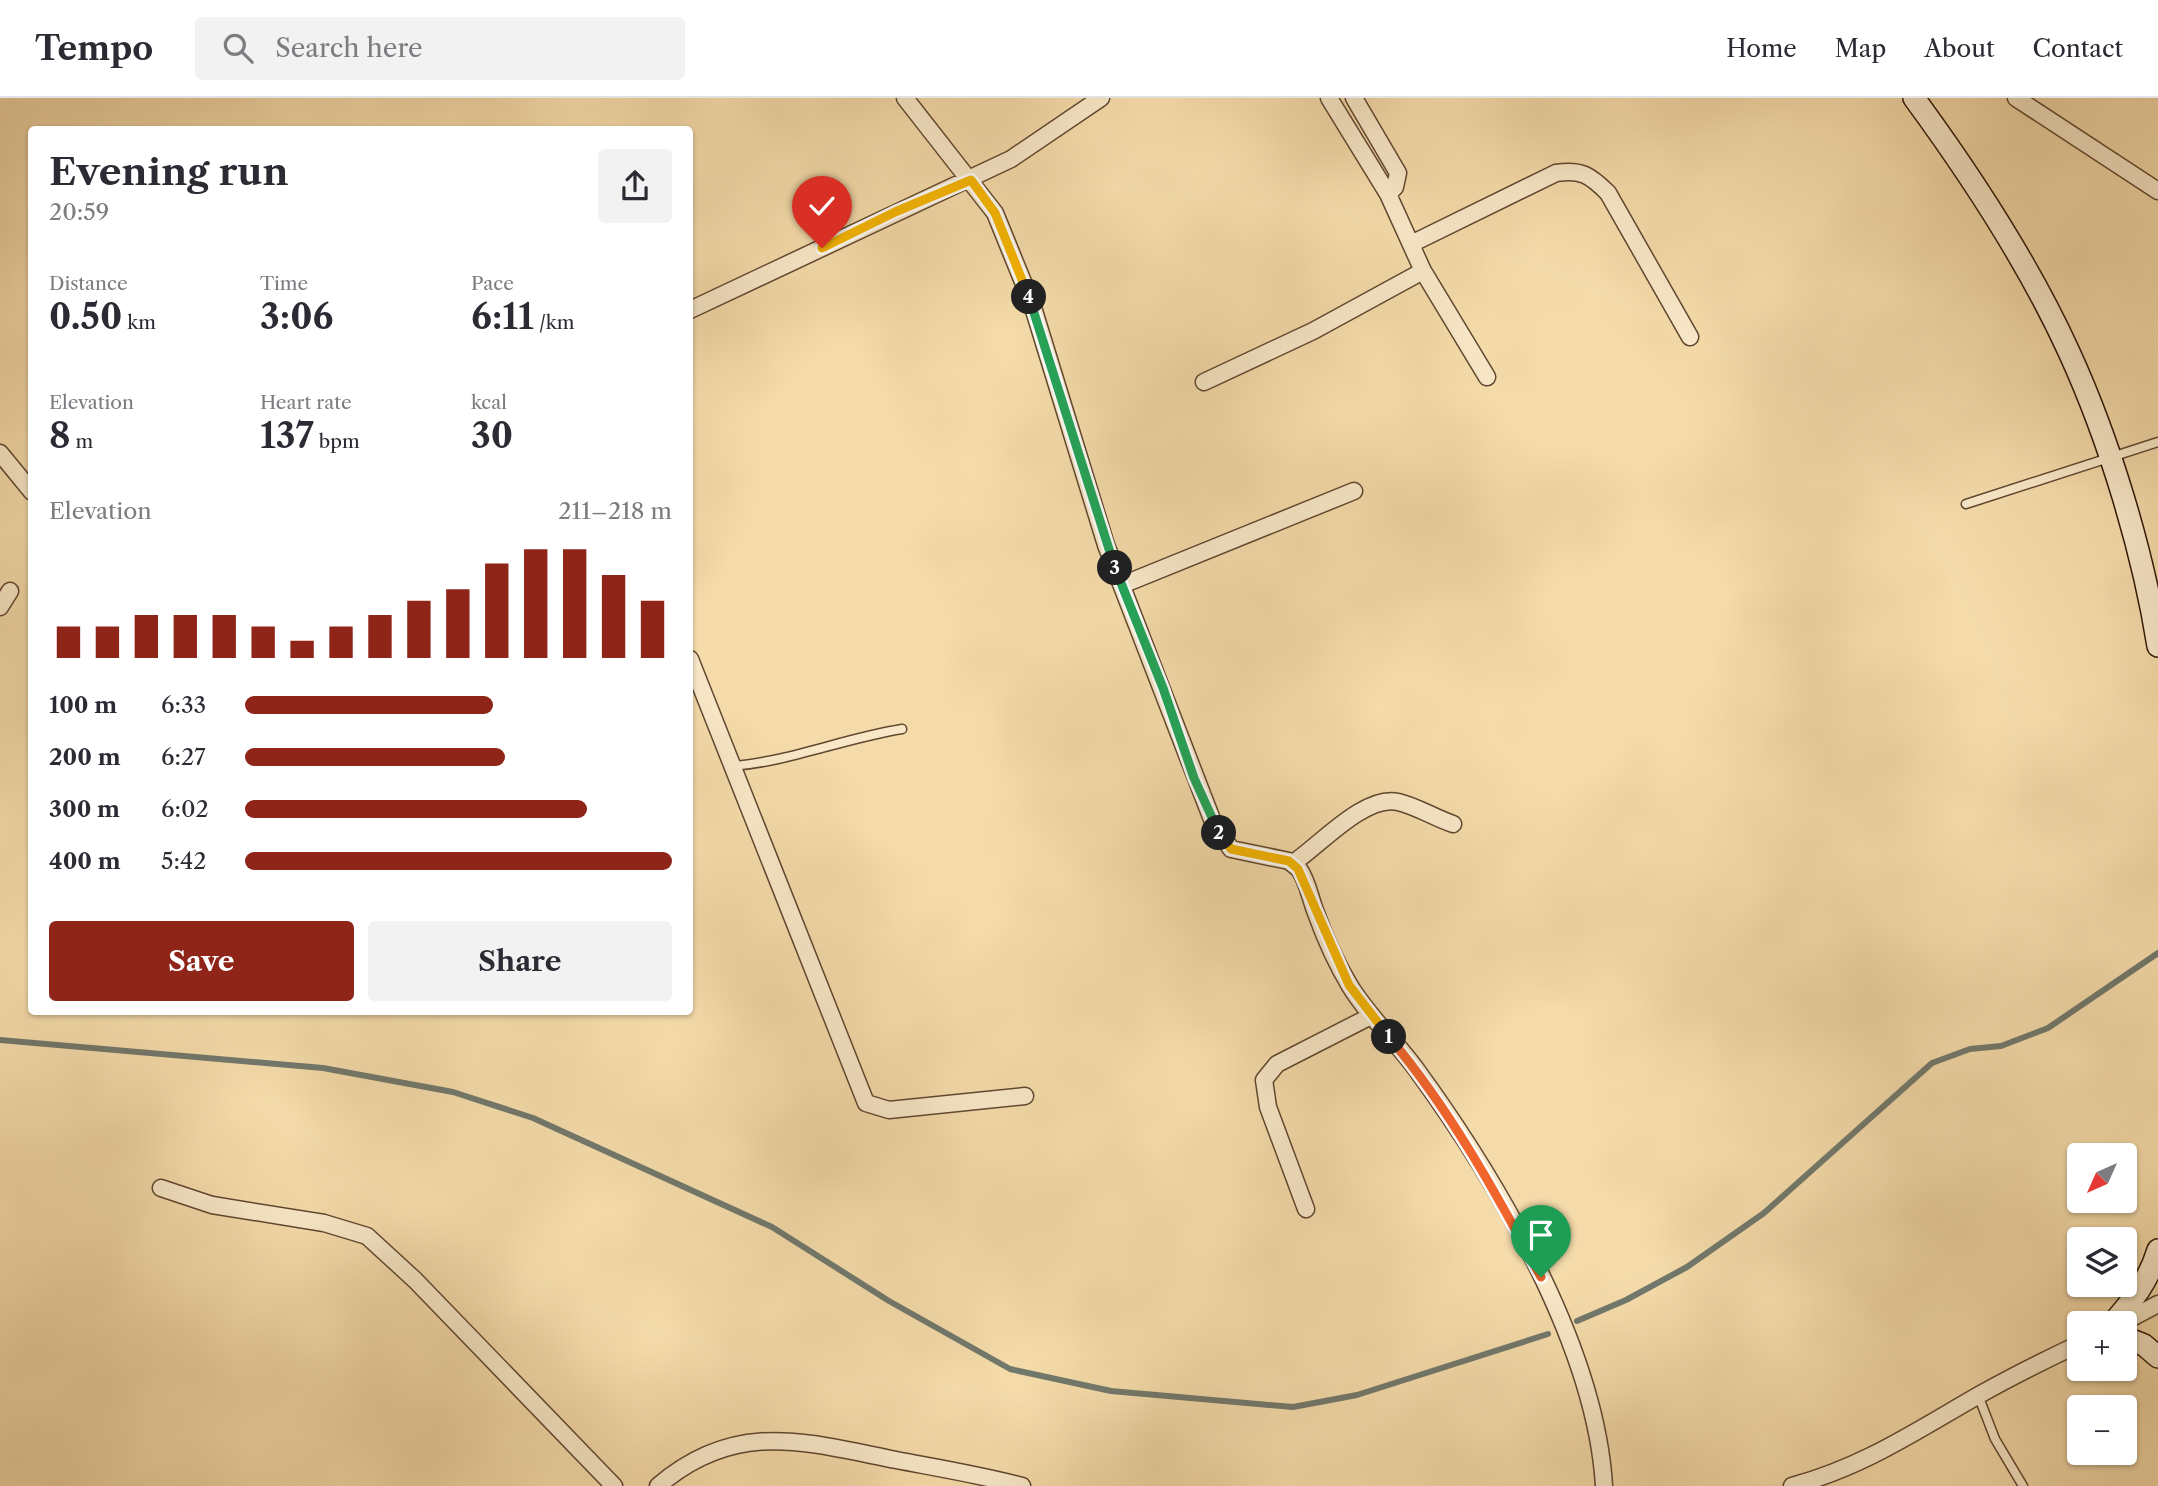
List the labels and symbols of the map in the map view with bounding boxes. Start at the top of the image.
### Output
pin [792,176,852,248]
pin: 4 [1012,280,1046,314]
pin: 3 [1098,550,1132,586]
pin: 2 [1202,816,1236,850]
pin: 1 [1372,1020,1406,1054]
north arrow [2067,1143,2137,1213]
pin [1511,1205,1571,1277]

